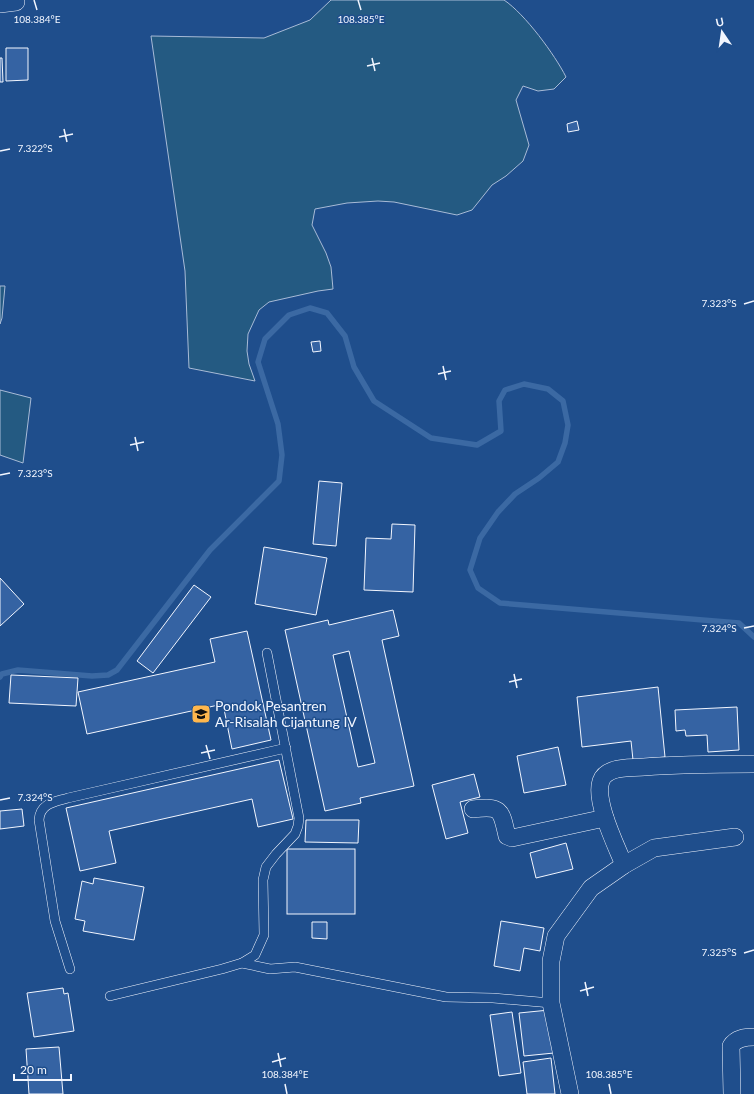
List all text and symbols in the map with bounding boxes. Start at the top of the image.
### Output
north arrow [702,12,742,52]
text: 108.384°E [13,13,61,25]
text: 108.385°E [337,13,385,25]
text: U [714,15,725,29]
text: 7.322°S [17,142,53,154]
text: 7.323°S [701,297,737,309]
text: 7.323°S [17,467,53,479]
text: 7.324°S [701,622,737,634]
place label: Pondok Pesantren Ar-Risalah Cijantung IV [215,697,357,730]
school or university icon: Pondok Pesantren Ar-Risalah Cijantung IV [190,703,212,725]
text: 7.324°S [17,791,53,803]
text: 7.325°S [701,946,737,958]
scale bar [14,1056,71,1082]
text: 20 m [20,1062,47,1077]
text: 108.384°E [261,1068,309,1080]
text: 108.385°E [585,1068,633,1080]

